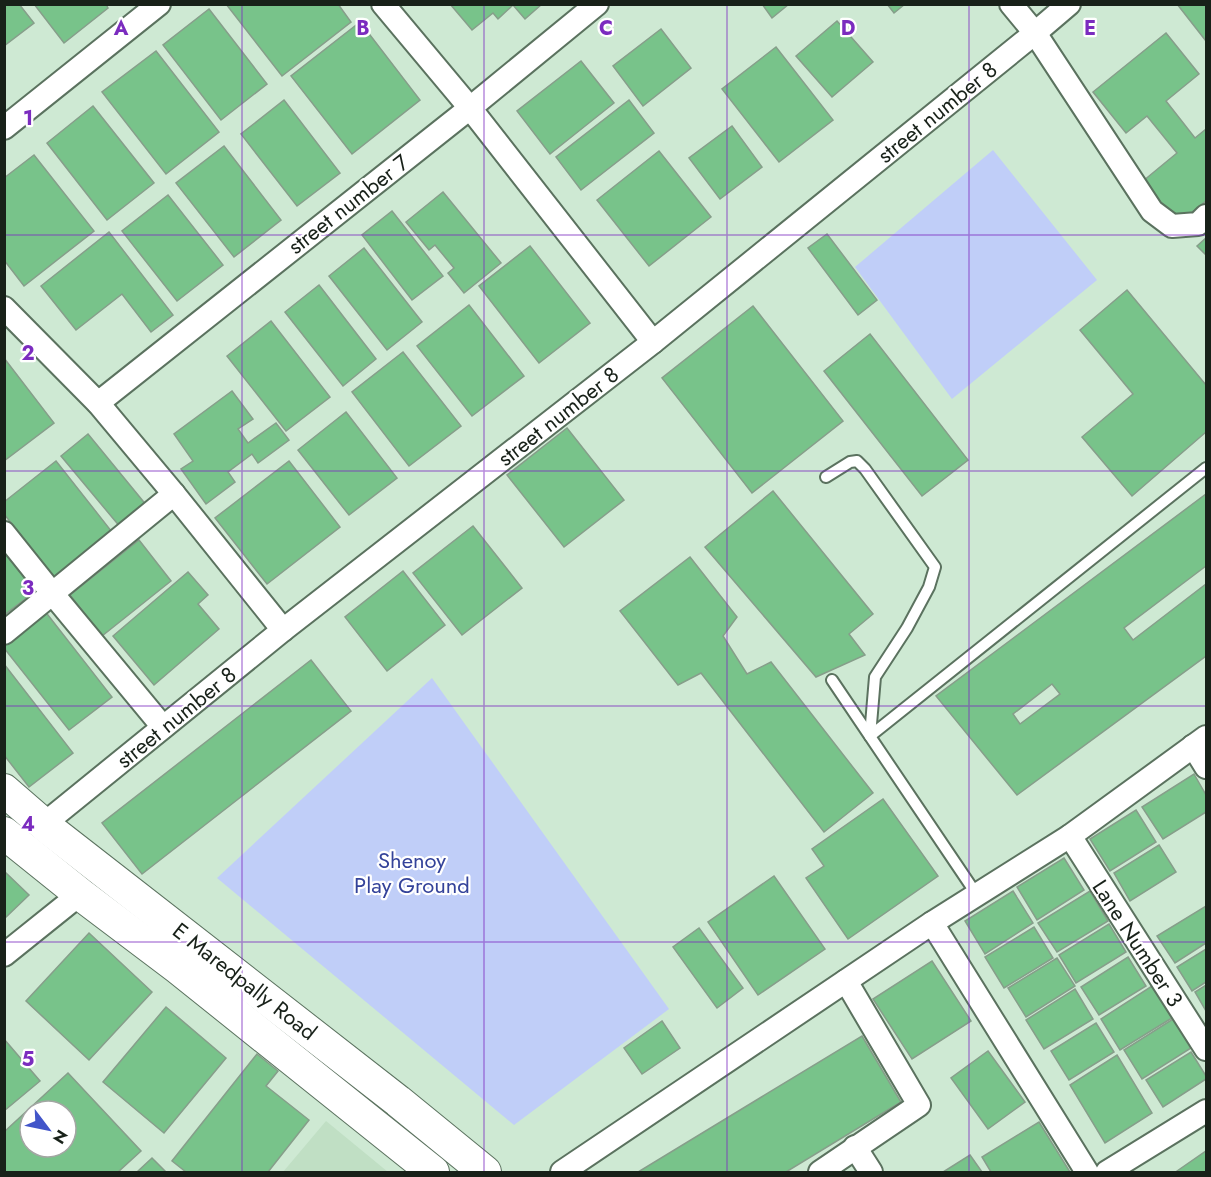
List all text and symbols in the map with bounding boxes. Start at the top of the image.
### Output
text: A [113,14,129,43]
text: B [356,14,370,43]
text: C [599,14,613,43]
text: D [841,14,855,43]
text: E [1084,14,1096,43]
street label: street number 8 [870,54,1004,170]
text: 1 [23,104,33,133]
street label: street number 7 [281,146,416,261]
text: 2 [21,339,35,368]
street label: street number 8 [491,358,625,474]
text: 3 [22,574,34,603]
street label: street number 8 [109,659,243,775]
text: 4 [21,810,35,839]
park label: Shenoy Play Ground [354,844,470,901]
street label: Lane Number 3 [1085,873,1191,1013]
street label: E Maredpally Road [166,914,324,1048]
text: 5 [22,1045,35,1074]
north arrow [18,1099,78,1159]
text: N [47,1125,73,1148]

